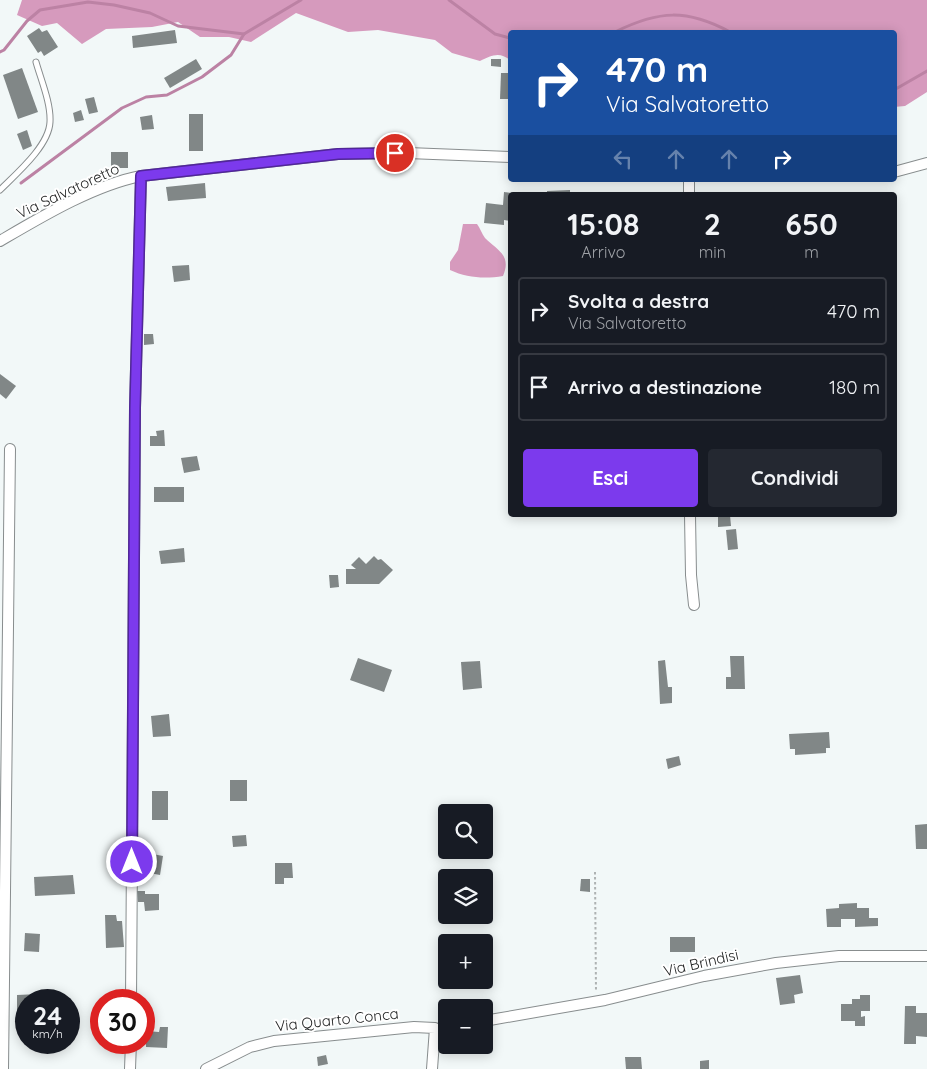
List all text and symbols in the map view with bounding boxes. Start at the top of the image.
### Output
text: 470 m [606,47,708,91]
icon: right [523,50,588,115]
text: Via Salvatoretto [606,90,769,118]
pin [374,132,416,174]
icon: arrive [381,139,409,167]
icon: left [609,145,637,173]
icon: ahead [662,145,690,173]
icon: ahead [715,145,743,173]
icon: right [768,145,796,173]
street label: Via Salvatoretto [13,158,122,223]
text: 15:08 [567,205,639,243]
text: 2 [704,205,721,243]
text: 650 [785,205,838,243]
text: Arrivo [581,242,625,262]
text: min [699,242,726,262]
text: m [804,242,819,262]
text: Svolta a destra [568,289,709,313]
icon: right [525,297,553,325]
text: 470 m [827,299,880,323]
text: Via Salvatoretto [568,313,687,333]
icon: arrive [525,373,553,401]
text: Arrivo a destinazione [568,375,762,399]
text: 180 m [829,375,880,399]
button: Esci [523,449,698,507]
button: Condividi [708,449,882,507]
map controls [438,804,493,1054]
button: search [438,804,493,859]
position arrow [105,835,157,887]
button: layers [438,869,493,924]
button: + [438,934,493,989]
street label: Via Brindisi [662,945,740,980]
speed limit sign: 30 [90,989,155,1054]
button: − [438,999,493,1054]
text: 24 [33,1000,62,1031]
street label: Via Quarto Conca [274,1004,400,1035]
text: km/h [32,1026,63,1041]

